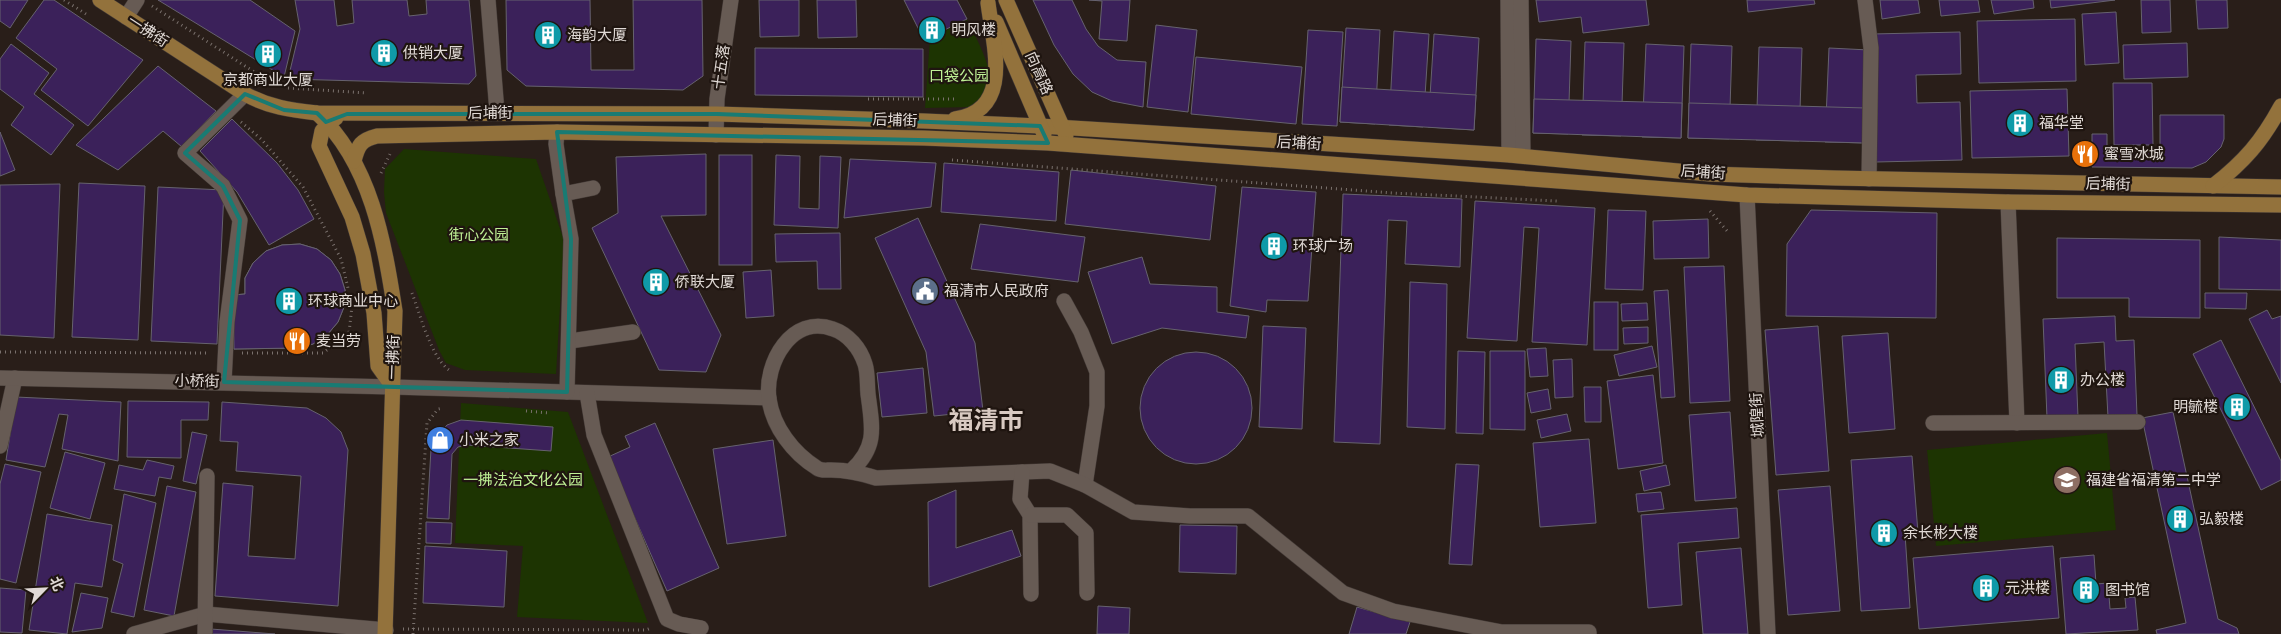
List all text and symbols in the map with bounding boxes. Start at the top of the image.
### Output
street label: 一拂街 [124,11,172,51]
building icon: 明风楼 [917,15,947,45]
building icon: 海韵大厦 [533,20,563,50]
place label: 明风楼 [951,21,996,39]
place label: 海韵大厦 [567,26,627,44]
building icon: 供销大厦 [369,38,399,68]
building icon: 京都商业大厦 [253,39,283,69]
street label: 十五落 [709,43,733,91]
place label: 供销大厦 [403,44,463,62]
street label: 向高路 [1022,49,1056,97]
park label: 口袋公园 [929,67,989,85]
place label: 京都商业大厦 [223,71,313,89]
street label: 后埔街 [467,104,513,122]
building icon: 福华堂 [2005,108,2035,138]
street label: 后埔街 [872,110,918,130]
place label: 福华堂 [2039,114,2084,132]
street label: 后埔街 [1276,133,1322,153]
restaurant icon: 蜜雪冰城 [2070,139,2100,169]
place label: 蜜雪冰城 [2104,145,2164,163]
street label: 后埔街 [1680,161,1726,183]
street label: 后埔街 [2085,175,2131,193]
park label: 街心公园 [449,226,509,244]
building icon: 环球广场 [1259,231,1289,261]
place label: 环球广场 [1293,237,1353,255]
building icon: 侨联大厦 [641,267,671,297]
place label: 侨联大厦 [675,273,735,291]
public building icon: 福清市人民政府 [910,276,940,306]
place label: 福清市人民政府 [944,282,1049,300]
building icon: 环球商业中心 [274,286,304,316]
place label: 环球商业中心 [308,292,398,310]
restaurant icon: 麦当劳 [282,326,312,356]
place label: 麦当劳 [316,332,361,350]
street label: 一拂街 [383,334,403,380]
building icon: 办公楼 [2046,365,2076,395]
place label: 办公楼 [2080,371,2125,389]
street label: 小桥街 [174,372,220,390]
street label: 城隍街 [1747,392,1767,438]
building icon: 明毓楼 [2222,392,2252,422]
place label: 明毓楼 [2173,398,2218,416]
district label: 福清市 [948,406,1024,435]
shop icon: 小米之家 [425,425,455,455]
place label: 小米之家 [459,431,519,449]
school or university icon: 福建省福清第二中学 [2052,465,2082,495]
park label: 一拂法治文化公园 [463,471,583,489]
place label: 福建省福清第二中学 [2086,471,2221,489]
building icon: 弘毅楼 [2165,504,2195,534]
place label: 弘毅楼 [2199,510,2244,528]
building icon: 余长彬大楼 [1869,518,1899,548]
place label: 余长彬大楼 [1903,524,1978,542]
north arrow [20,564,70,614]
building icon: 元洪楼 [1971,573,2001,603]
text: 北 [47,574,67,593]
building icon: 图书馆 [2071,575,2101,605]
place label: 元洪楼 [2005,579,2050,597]
place label: 图书馆 [2105,581,2150,599]

